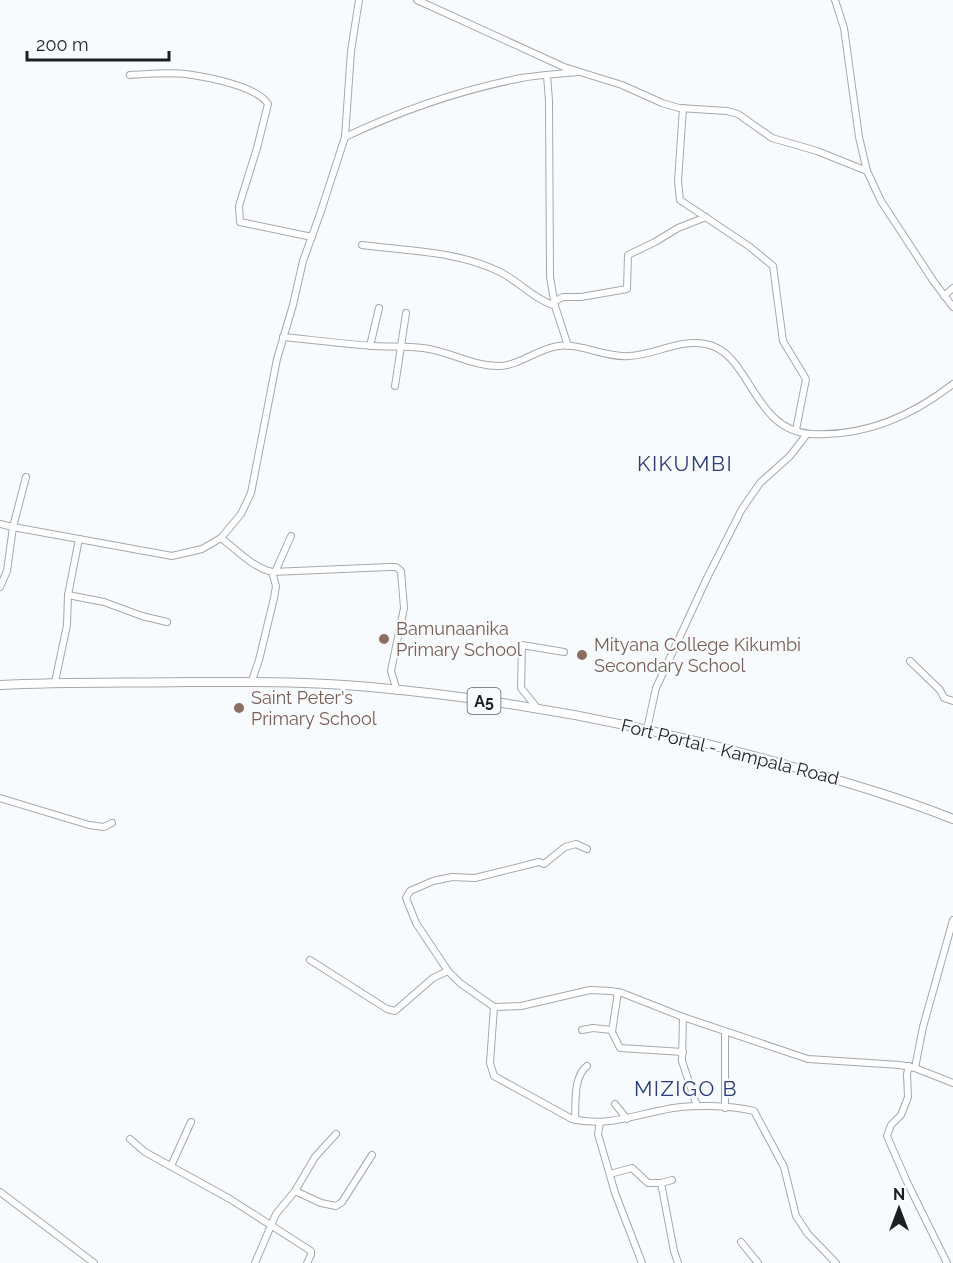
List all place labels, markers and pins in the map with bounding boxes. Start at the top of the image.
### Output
place label: Bamunaanika Primary School [396,618,522,660]
marker: Bamunaanika Primary School [377,632,391,646]
place label: Mityana College Kikumbi Secondary School [594,634,801,676]
marker: Mityana College Kikumbi Secondary School [575,648,589,662]
place label: Saint Peter's Primary School [251,687,377,729]
marker: Saint Peter's Primary School [232,701,246,715]

